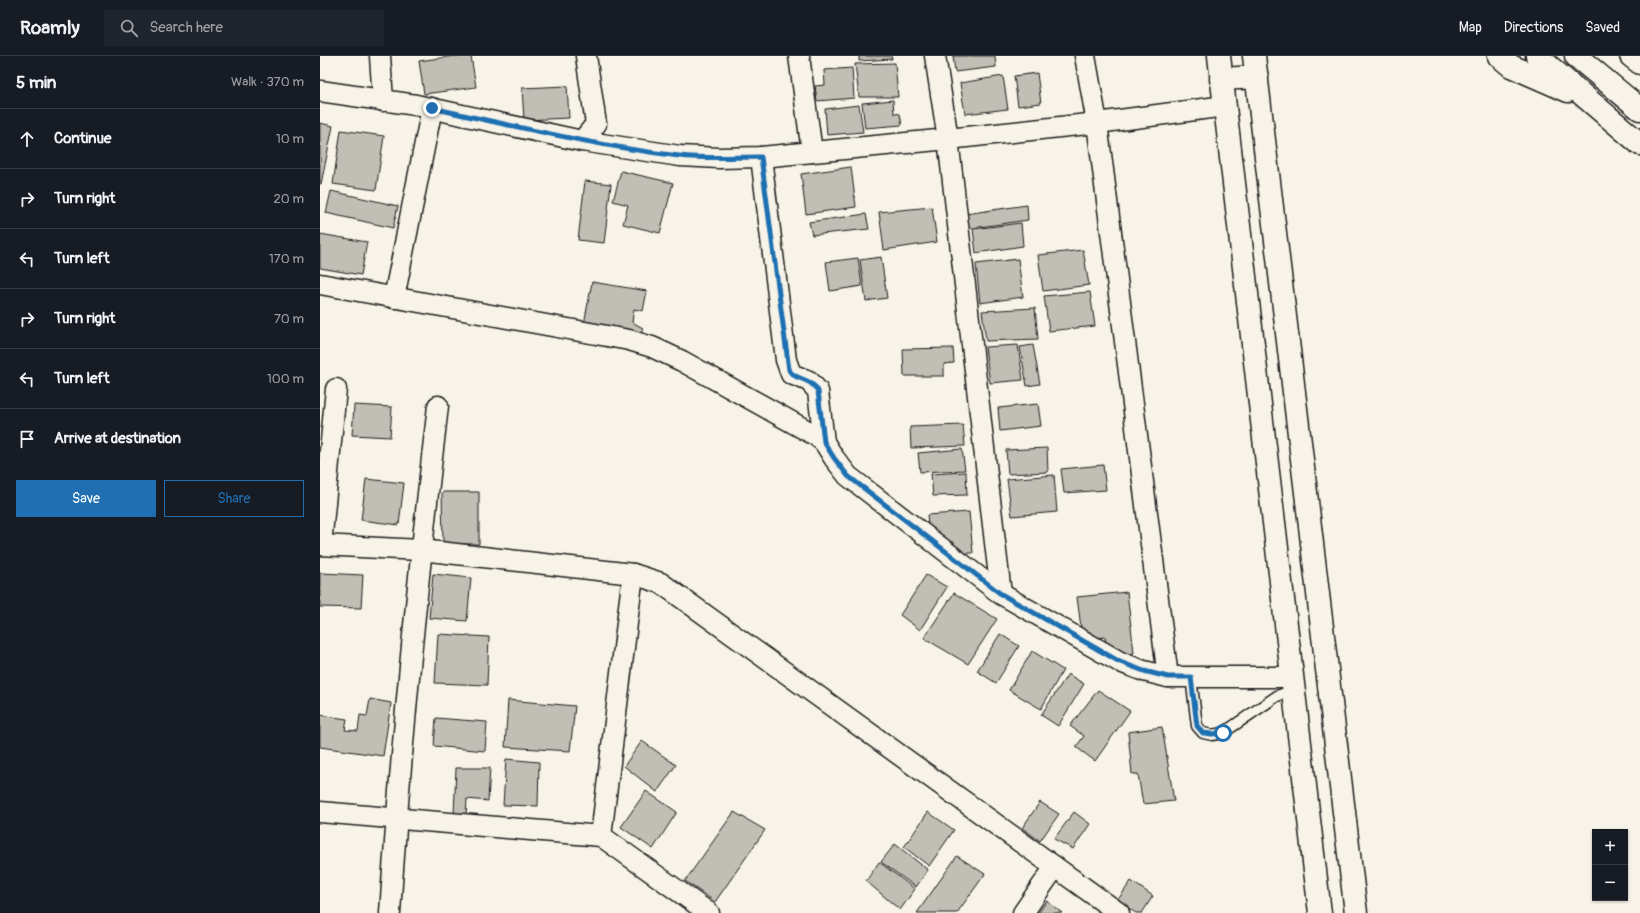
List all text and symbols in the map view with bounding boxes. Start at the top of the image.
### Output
search box [104,10,384,46]
text: Roamly [20,16,80,40]
icon: search [118,17,140,39]
text: Search here [150,18,223,37]
text: Map [1459,19,1482,36]
text: Directions [1504,19,1563,36]
text: Saved [1585,19,1620,36]
text: 5 min [16,72,56,93]
text: Walk · 370 m [231,74,304,90]
route end [423,99,441,117]
icon: ahead [16,128,38,150]
text: Continue [54,129,112,148]
text: 10 m [276,131,304,147]
icon: right [16,188,38,210]
text: Turn right [54,189,115,208]
text: 20 m [273,191,304,207]
icon: left [16,248,38,270]
text: Turn left [54,249,110,268]
text: 170 m [269,251,304,267]
icon: right [16,308,38,330]
text: Turn right [54,309,115,328]
text: 70 m [274,311,304,327]
icon: left [16,368,38,390]
text: Turn left [54,369,110,388]
text: 100 m [267,371,304,387]
icon: arrive [16,428,38,450]
text: Arrive at destination [54,429,181,448]
button: Save [16,480,156,517]
button: Share [164,480,304,517]
route start [1214,724,1232,742]
map controls [1592,829,1628,901]
button: + [1592,829,1628,865]
button: − [1592,865,1628,901]

